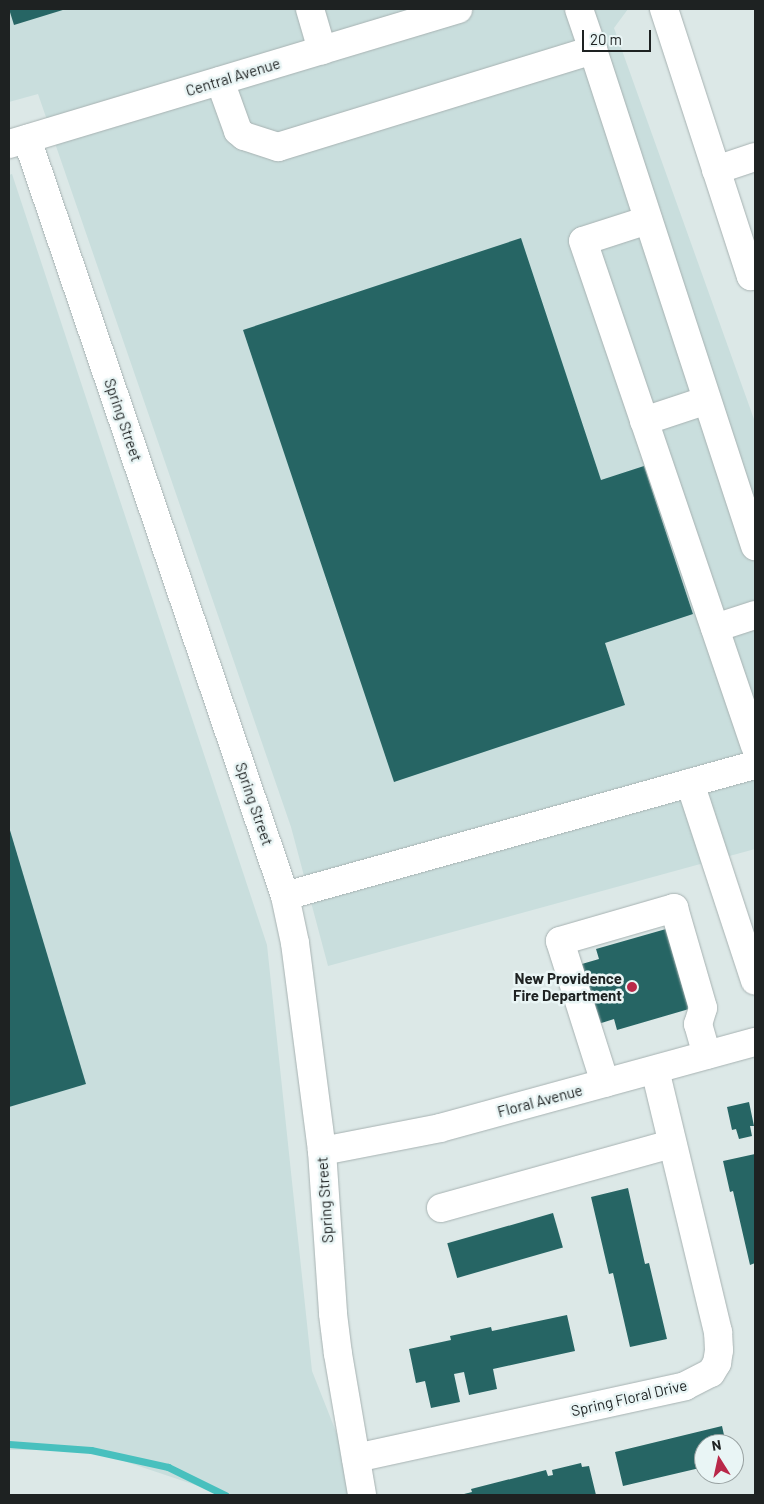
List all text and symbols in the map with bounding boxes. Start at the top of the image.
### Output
scale bar [584,20,653,52]
text: 20 m [590,30,622,48]
street label: Central Avenue [184,54,282,100]
street label: Spring Street [100,376,146,464]
street label: Spring Street [231,760,277,848]
place label: New Providence Fire Department [513,969,622,1004]
marker: New Providence Fire Department [626,981,638,993]
street label: Floral Avenue [495,1081,585,1121]
street label: Spring Street [313,1156,337,1244]
street label: Spring Floral Drive [569,1376,689,1420]
north arrow [694,1434,744,1484]
text: N [710,1436,723,1454]

